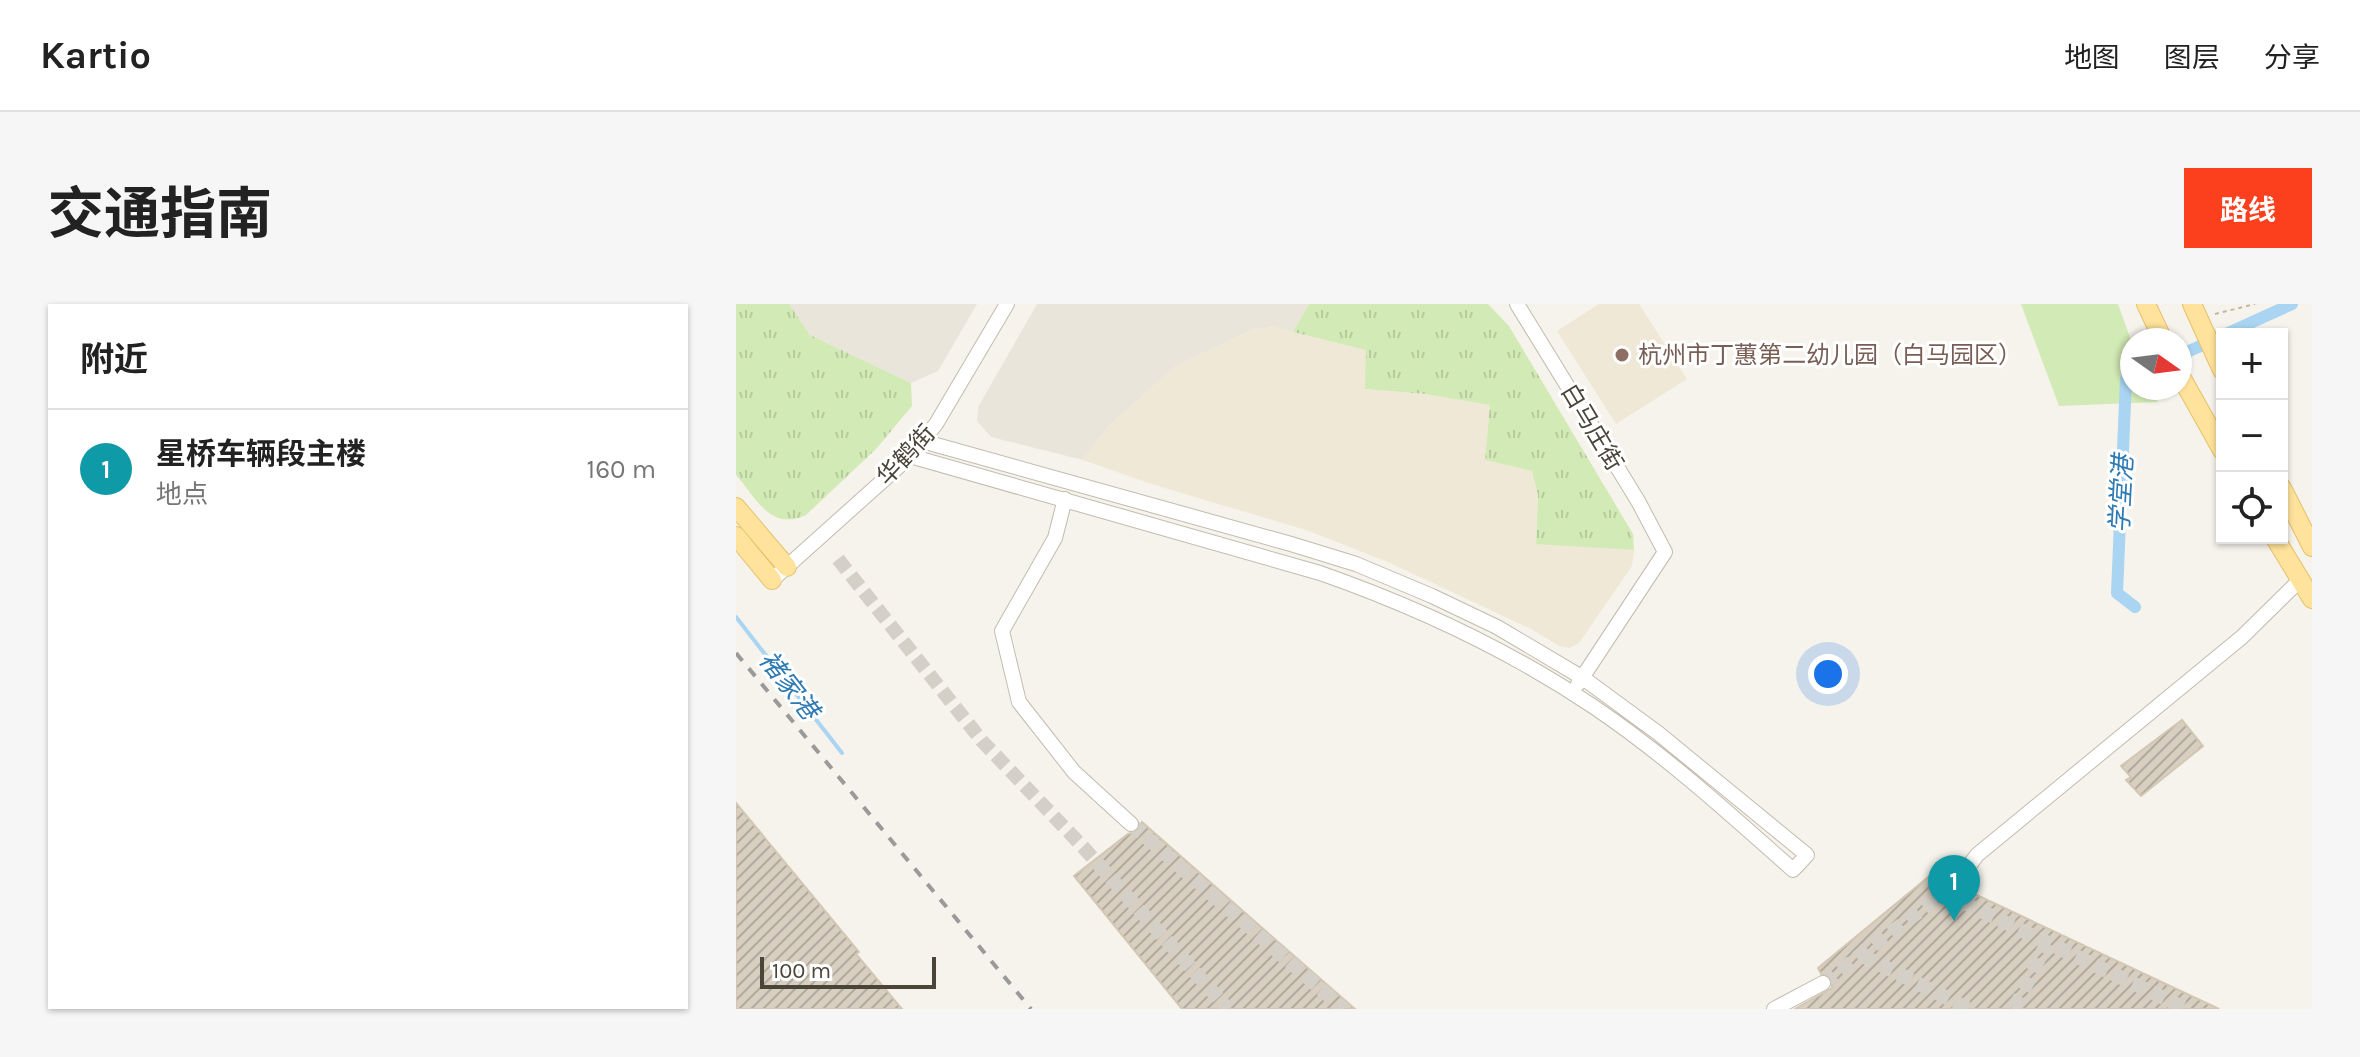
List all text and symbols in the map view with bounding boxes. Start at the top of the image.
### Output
text: Kartio [40,33,151,78]
text: 地图 [2064,41,2120,74]
text: 图层 [2164,41,2220,74]
text: 分享 [2264,41,2320,74]
button: 路线 [2184,168,2312,248]
text: 交通指南 [48,182,272,247]
north arrow [2120,328,2192,400]
map controls [2216,328,2288,544]
button: + [2216,328,2288,400]
text: 附近 [80,340,148,380]
place label: 杭州市丁蕙第二幼儿园（白马园区） [1638,341,2022,369]
marker: 杭州市丁蕙第二幼儿园（白马园区） [1613,346,1631,364]
street label: 白马庄街 [1555,379,1629,475]
button: − [2216,400,2288,472]
street label: 华鹤街 [871,419,941,491]
text: 星桥车辆段主楼 [156,436,366,472]
water label: 学堂港 [2104,450,2139,534]
text: 1 [101,454,111,485]
text: 160 m [587,454,656,485]
button: locate [2216,472,2288,544]
text: 地点 [156,479,208,510]
water label: 褚家港 [752,645,827,729]
your location [1808,654,1848,694]
pin: 1 [1928,855,1980,921]
scale bar [760,953,936,989]
text: 100 m [772,958,831,984]

